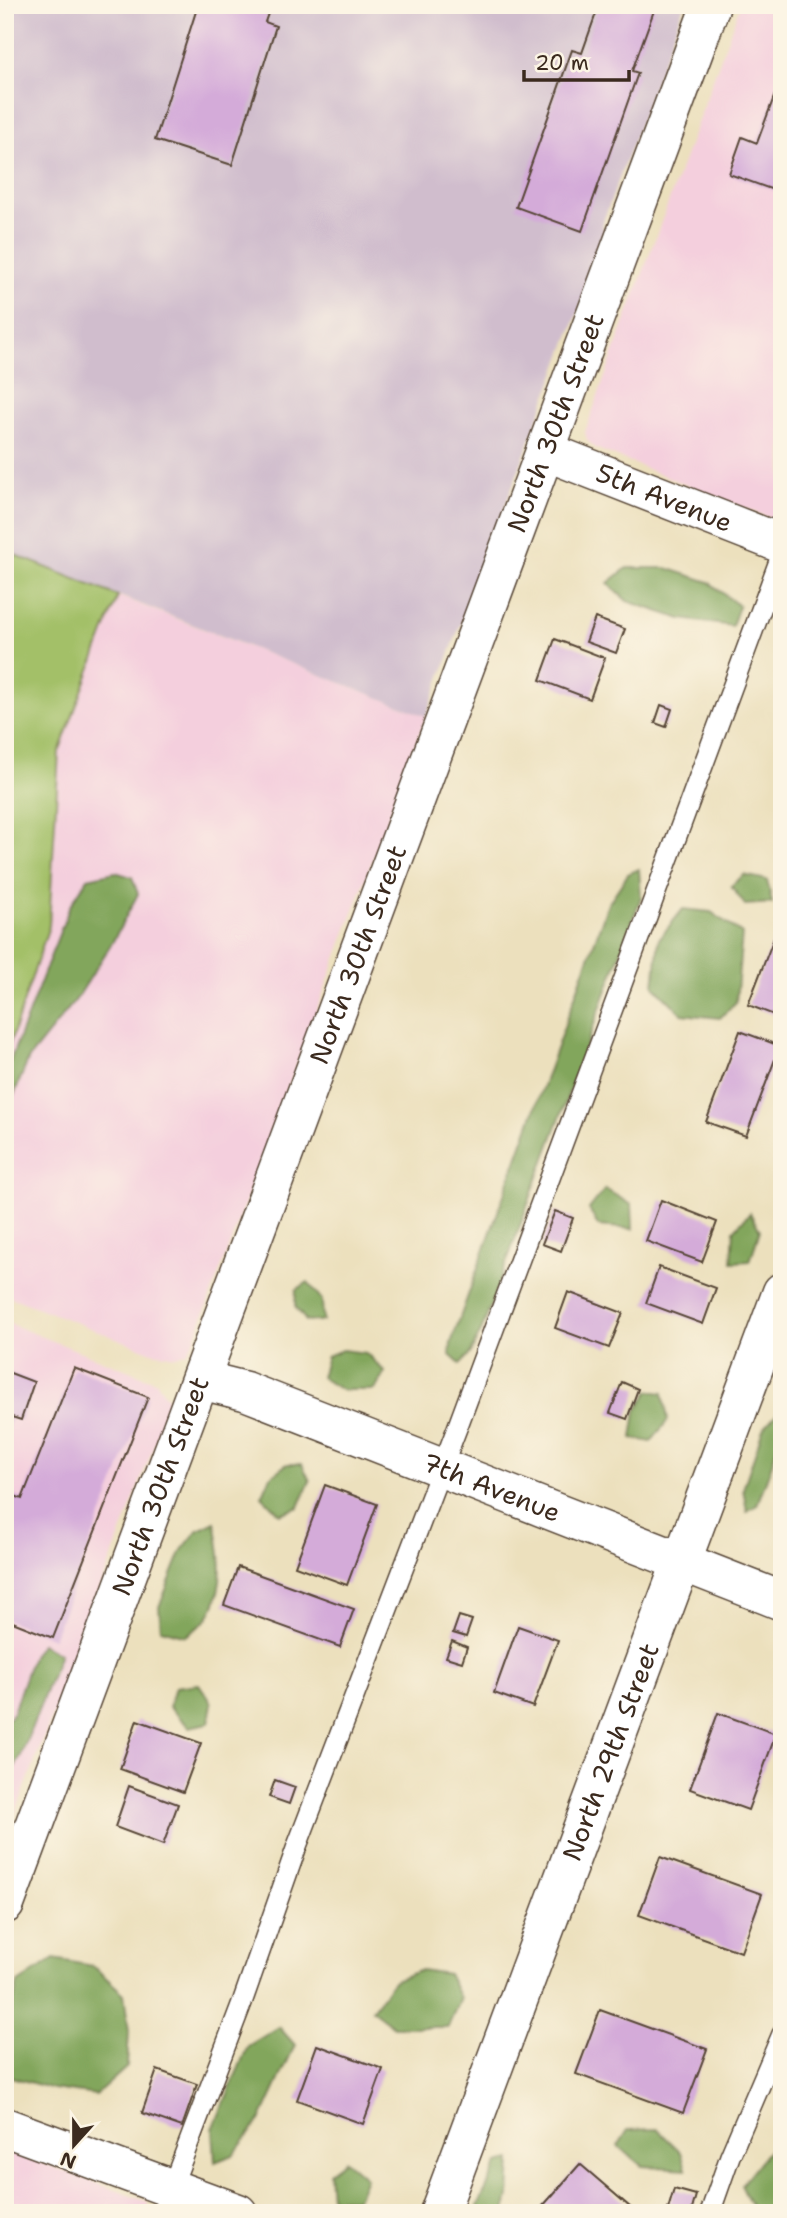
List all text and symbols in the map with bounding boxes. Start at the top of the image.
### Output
scale bar [524,38,630,82]
text: 20 m [535,49,589,77]
street label: North 30th Street [498,308,612,537]
street label: 5th Avenue [591,455,738,540]
street label: North 30th Street [301,840,414,1069]
street label: North 30th Street [103,1371,217,1600]
street label: 7th Avenue [417,1444,566,1530]
street label: North 29th Street [554,1638,667,1866]
north arrow [38,2110,108,2180]
text: N [57,2146,80,2175]

